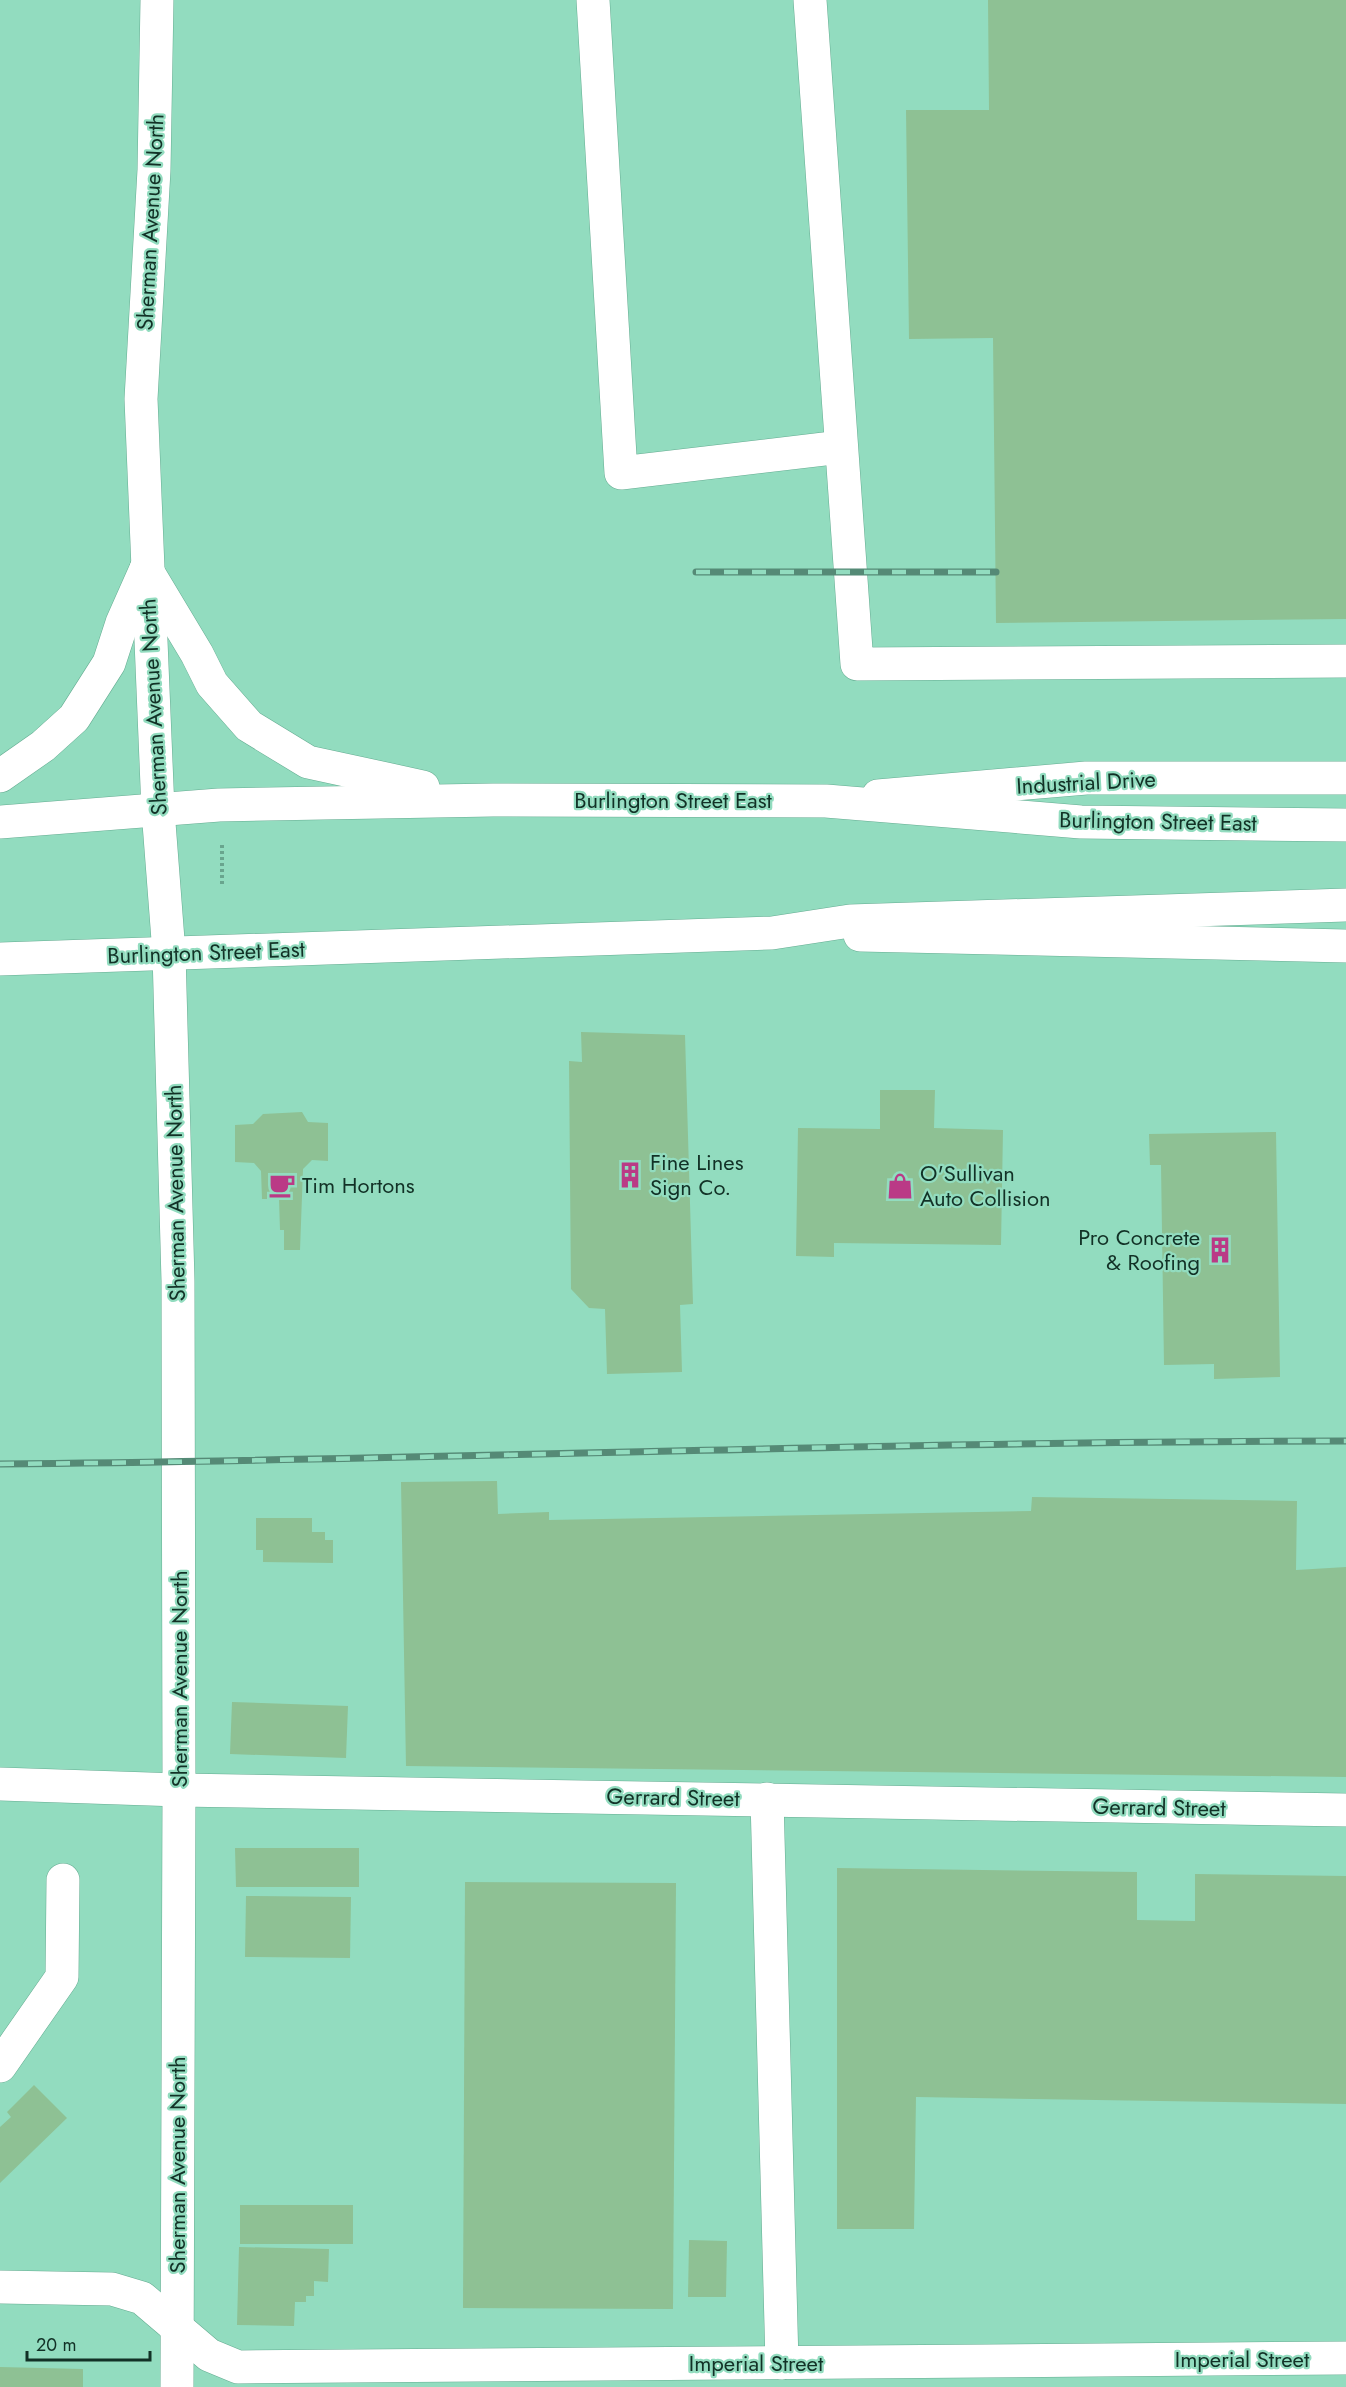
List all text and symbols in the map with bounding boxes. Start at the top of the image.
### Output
street label: Sherman Avenue North [128,113,172,331]
street label: Sherman Avenue North [131,598,175,816]
street label: Industrial Drive [1015,762,1157,802]
street label: Burlington Street East [574,784,773,816]
street label: Burlington Street East [1059,803,1258,839]
street label: Burlington Street East [107,933,306,971]
street label: Sherman Avenue North [157,1084,193,1302]
place label: Fine Lines Sign Co. [650,1146,744,1203]
place label: O'Sullivan Auto Collision [920,1157,1051,1214]
building icon: Fine Lines Sign Co. [615,1160,645,1190]
place label: Tim Hortons [302,1169,415,1201]
cafe icon: Tim Hortons [267,1170,297,1200]
shop icon: O'Sullivan Auto Collision [885,1171,915,1201]
place label: Pro Concrete & Roofing [1078,1221,1200,1278]
building icon: Pro Concrete & Roofing [1205,1235,1235,1265]
street label: Sherman Avenue North [163,1571,195,1787]
street label: Gerrard Street [606,1780,741,1814]
street label: Gerrard Street [1092,1790,1227,1824]
street label: Sherman Avenue North [161,2057,193,2273]
scale bar [27,2324,150,2362]
text: 20 m [36,2332,76,2358]
street label: Imperial Street [1175,2343,1310,2375]
street label: Imperial Street [689,2347,824,2379]

